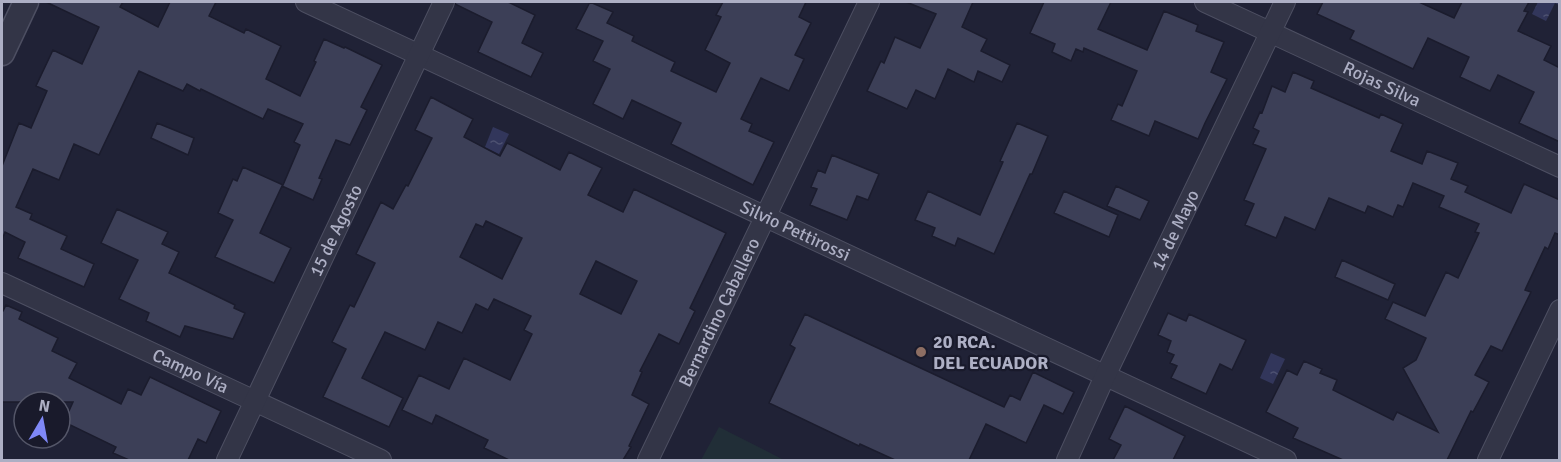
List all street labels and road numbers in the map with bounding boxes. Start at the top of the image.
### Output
street label: Rojas Silva [1339,57,1424,112]
street label: 15 de Agosto [305,181,367,280]
street label: 14 de Mayo [1146,186,1204,274]
street label: Silvio Pettirossi [737,195,854,266]
street label: Bernardino Caballero [674,234,765,390]
street label: Campo Vía [149,344,232,398]

